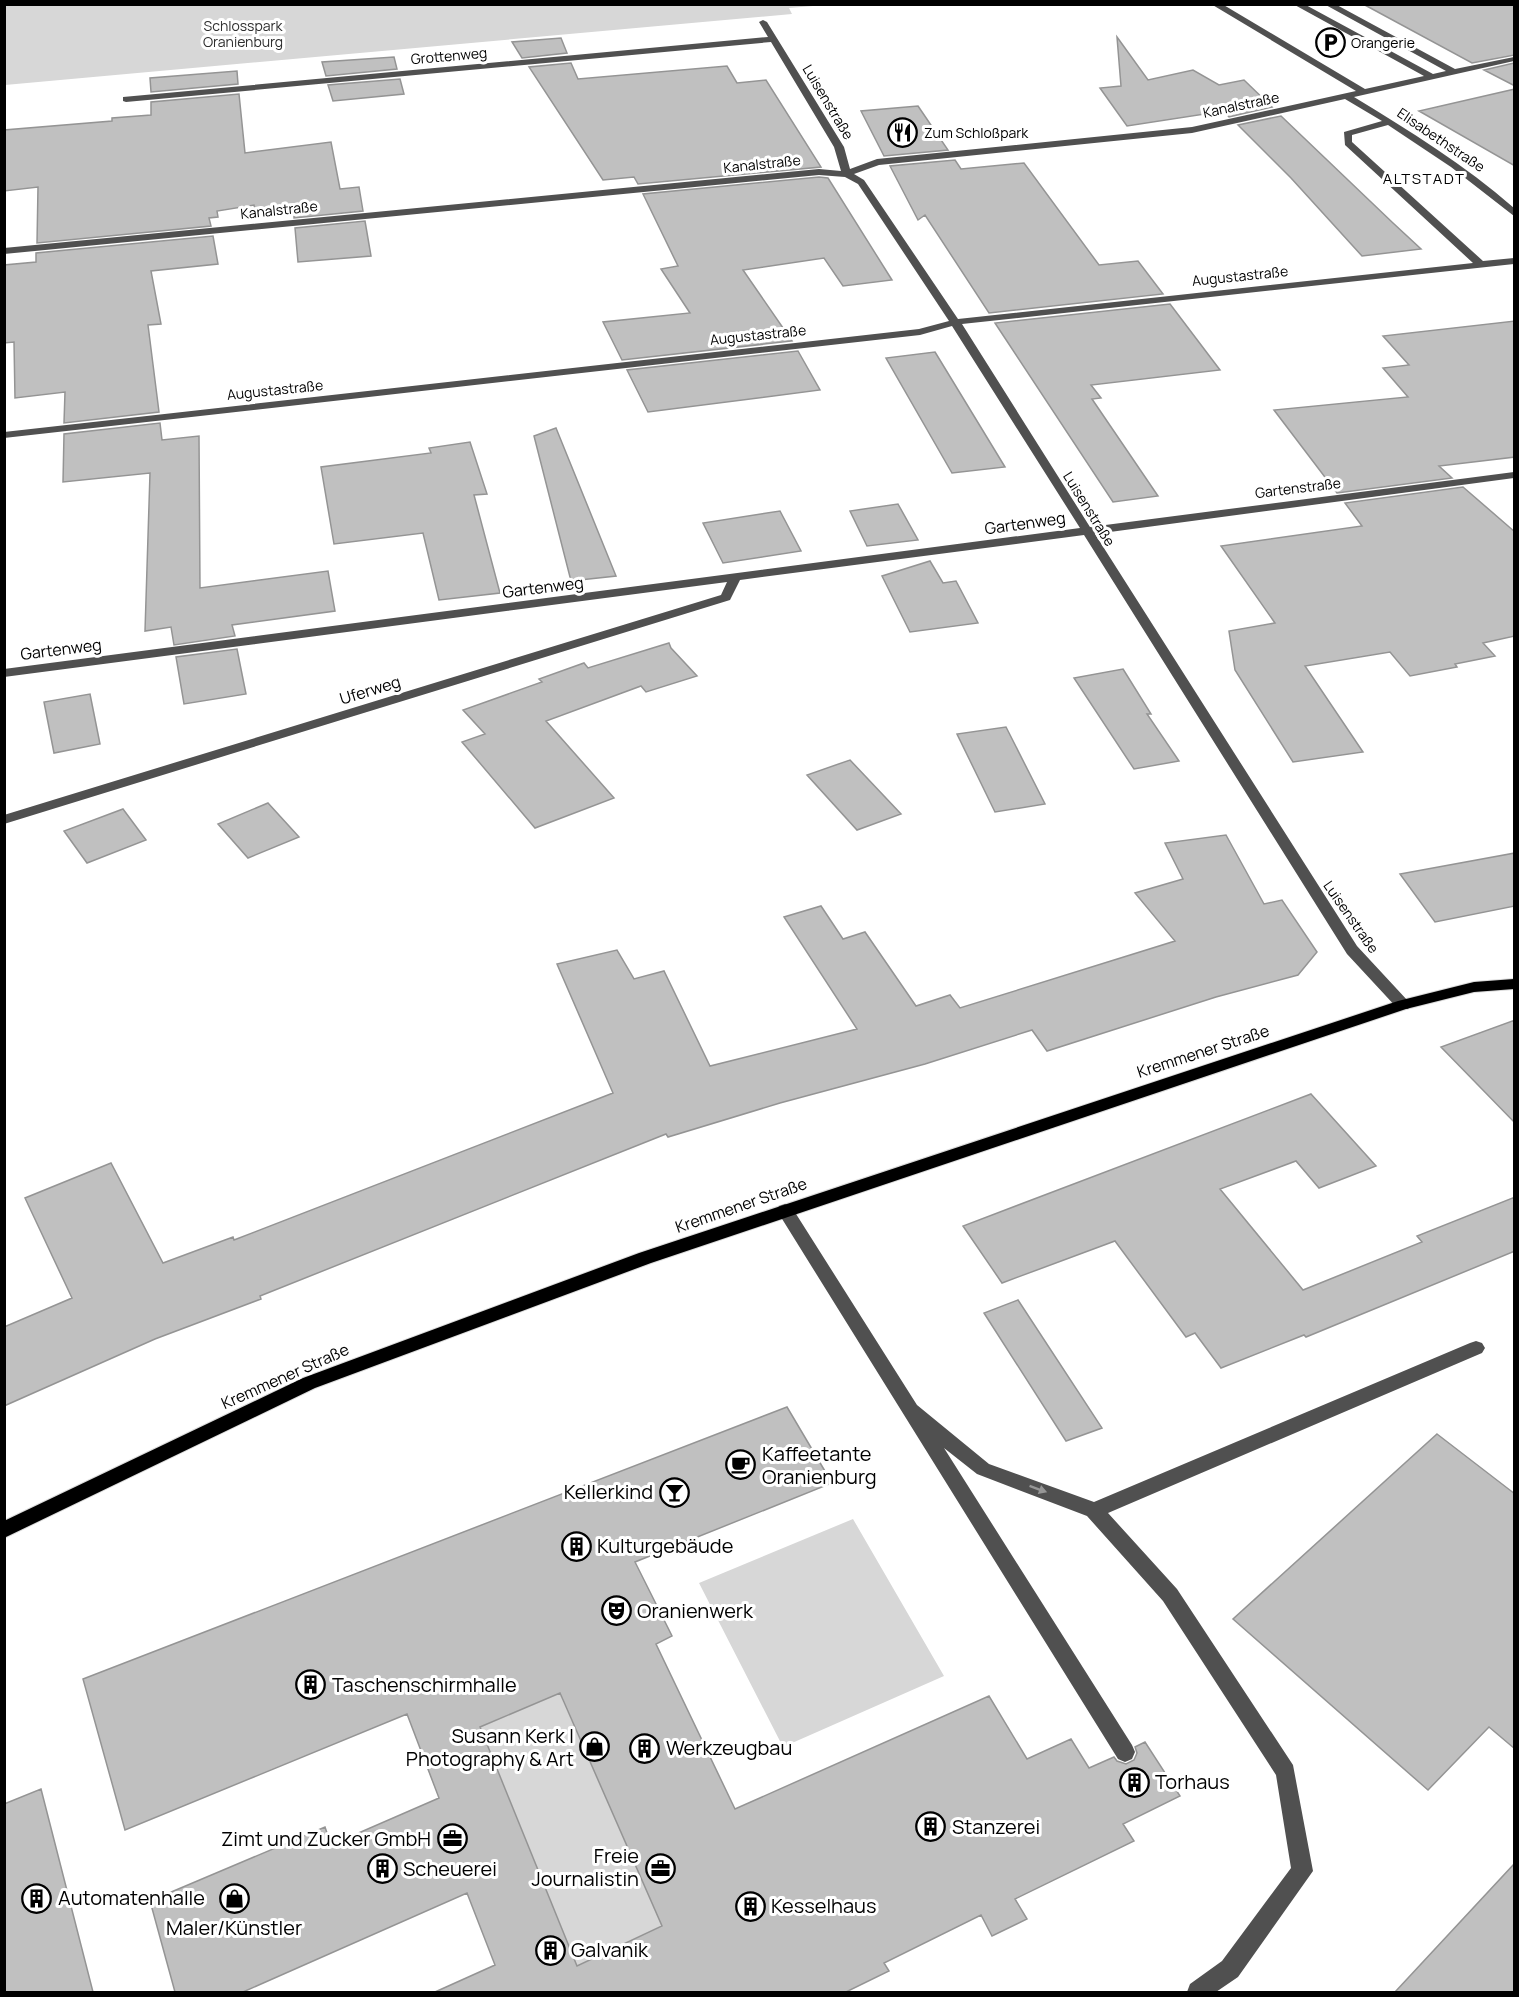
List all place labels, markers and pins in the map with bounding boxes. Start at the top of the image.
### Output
parking icon: Orangerie [1314,27,1346,59]
place label: Orangerie [1351,33,1415,52]
restaurant icon: Zum Schloßpark [887,117,919,149]
place label: Zum Schloßpark [924,123,1029,142]
place label: Kaffeetante Oranienburg [762,1440,877,1490]
cafe icon: Kaffeetante Oranienburg [725,1449,757,1481]
bar icon: Kellerkind [658,1476,690,1508]
place label: Kellerkind [564,1478,653,1505]
building icon: Kulturgebäude [560,1530,592,1562]
place label: Kulturgebäude [597,1532,733,1559]
theatre icon: Oranienwerk [600,1595,632,1627]
place label: Oranienwerk [637,1597,754,1624]
building icon: Taschenschirmhalle [295,1669,327,1701]
place label: Taschenschirmhalle [332,1671,517,1698]
place label: Susann Kerk | Photography & Art [406,1722,574,1772]
shop icon: Susann Kerk | Photography & Art [579,1731,611,1763]
building icon: Werkzeugbau [629,1732,661,1764]
place label: Werkzeugbau [666,1734,792,1761]
building icon: Torhaus [1118,1766,1150,1798]
place label: Torhaus [1155,1768,1230,1795]
building icon: Stanzerei [915,1811,947,1843]
place label: Stanzerei [952,1813,1040,1840]
office icon: Zimt und Zucker GmbH [436,1823,468,1855]
place label: Zimt und Zucker GmbH [221,1825,431,1852]
place label: Freie Journalistin [531,1842,639,1892]
office icon: Freie Journalistin [644,1852,676,1884]
building icon: Scheuerei [366,1853,398,1885]
place label: Scheuerei [403,1855,497,1882]
building icon: Automatenhalle [21,1882,53,1914]
shop icon: Maler/Künstler [218,1882,250,1914]
place label: Automatenhalle [58,1884,205,1911]
building icon: Kesselhaus [734,1890,766,1922]
place label: Kesselhaus [771,1892,877,1919]
place label: Maler/Künstler [166,1914,302,1941]
building icon: Galvanik [534,1934,566,1966]
place label: Galvanik [571,1936,649,1963]

